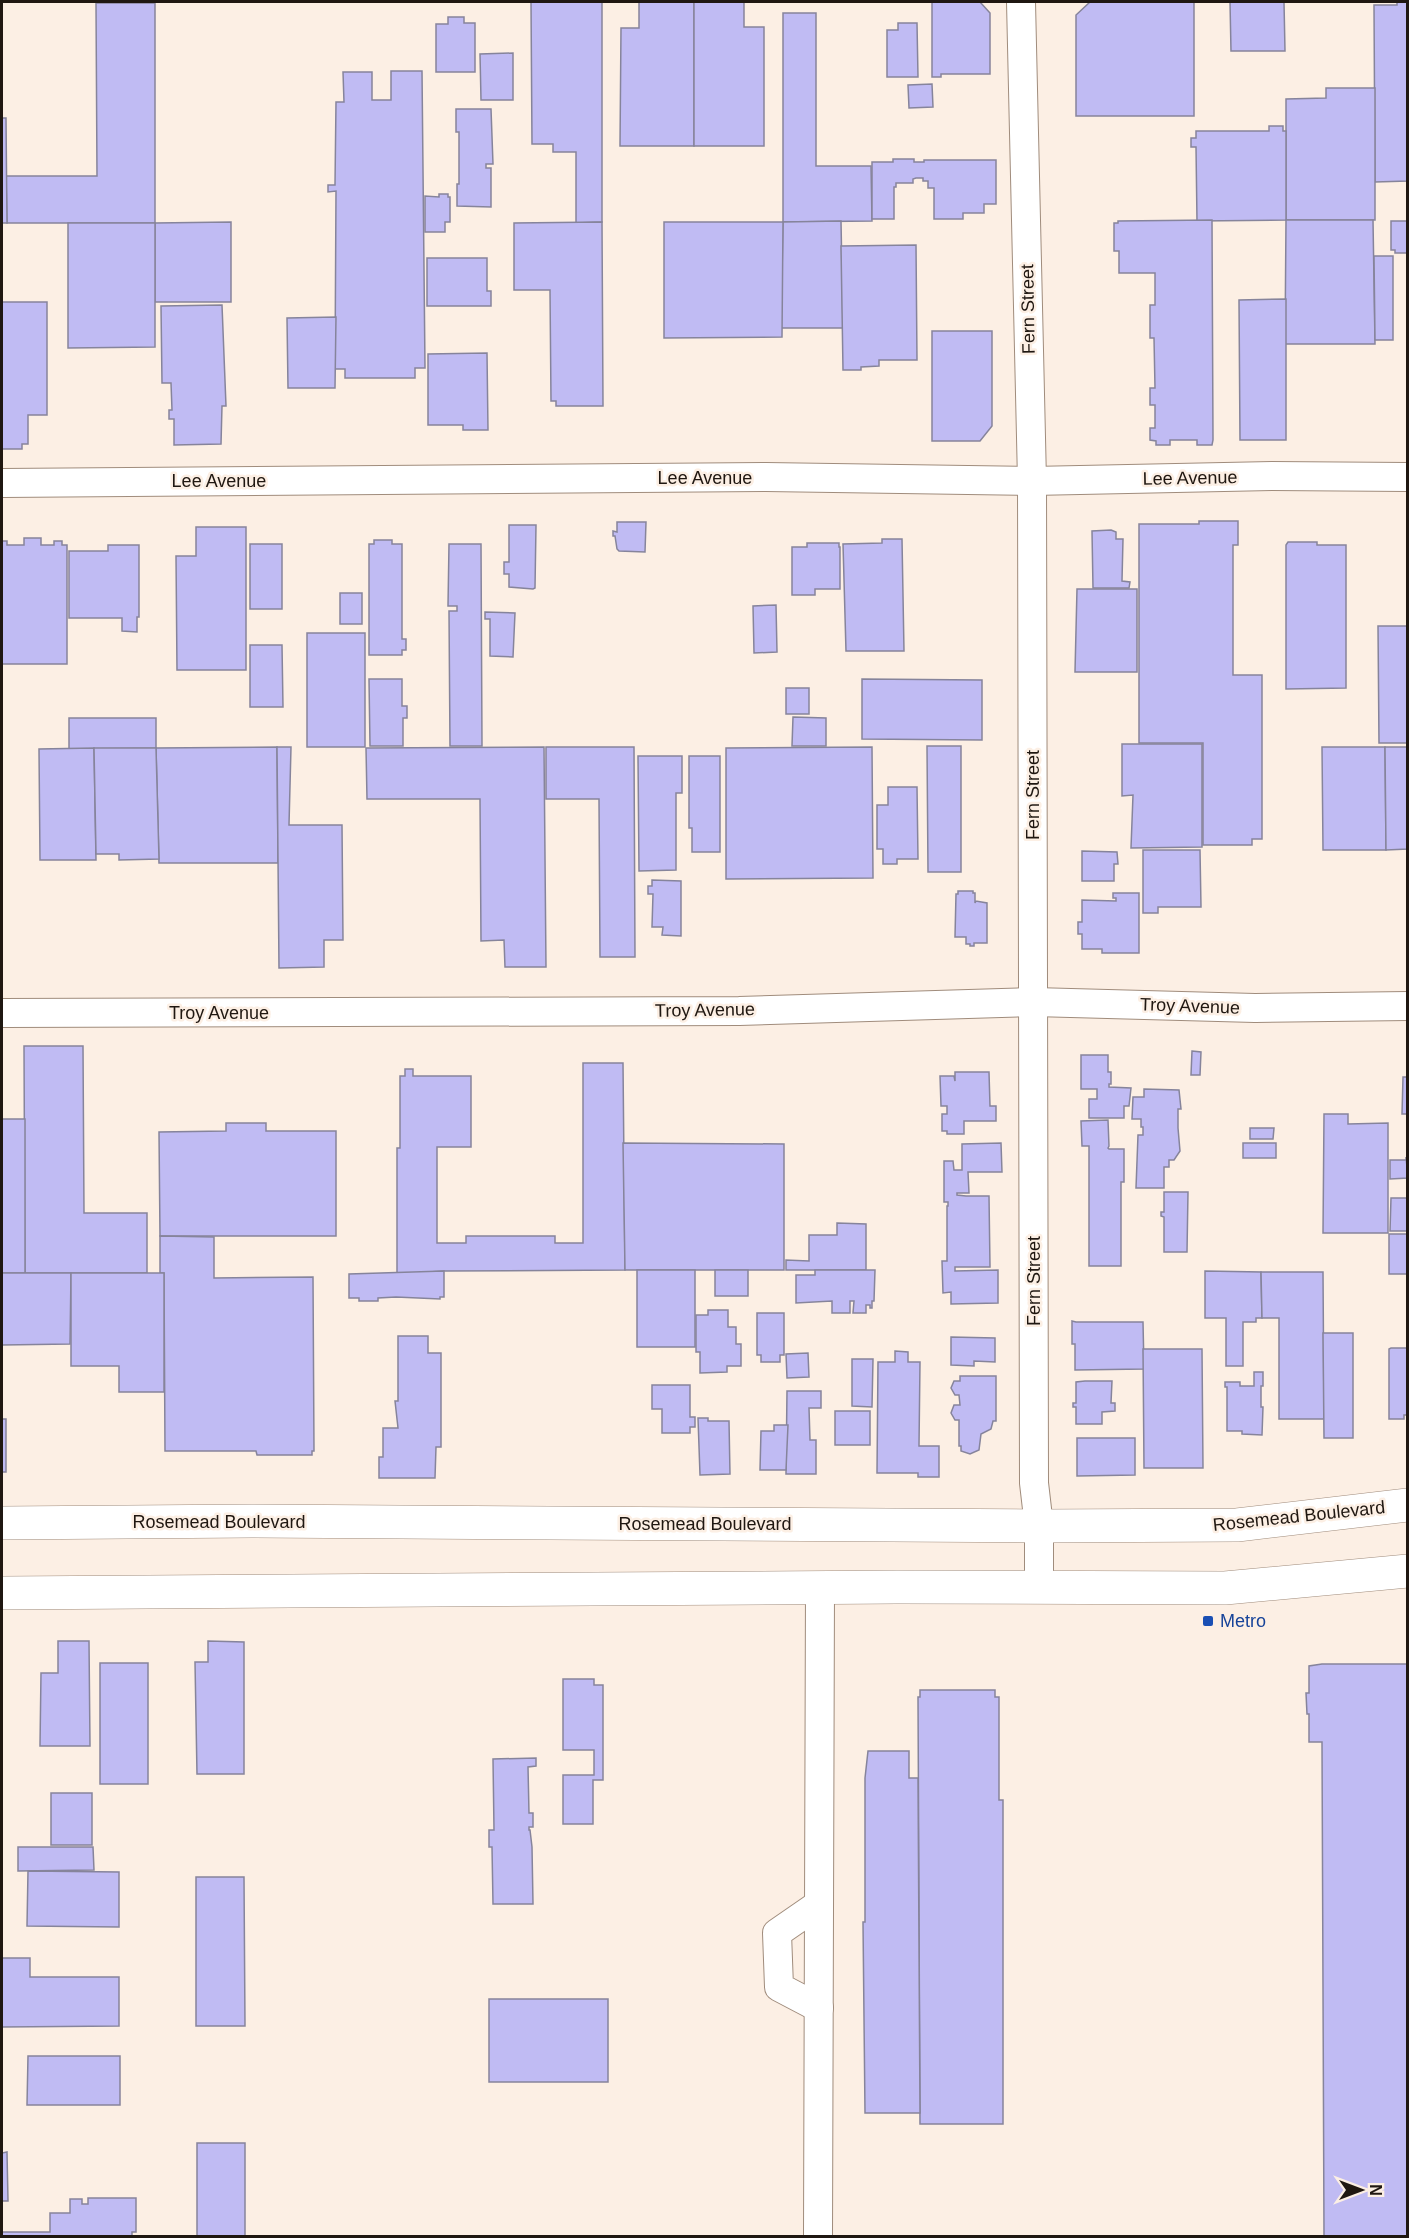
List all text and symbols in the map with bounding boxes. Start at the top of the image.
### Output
street label: Fern Street [1017,264,1039,354]
street label: Lee Avenue [1142,467,1238,489]
street label: Lee Avenue [658,468,752,488]
street label: Lee Avenue [172,471,266,491]
street label: Fern Street [1023,750,1043,840]
street label: Troy Avenue [1140,994,1240,1018]
street label: Troy Avenue [655,999,755,1021]
street label: Troy Avenue [169,1003,269,1023]
street label: Fern Street [1024,1236,1044,1326]
street label: Rosemead Boulevard [1212,1497,1386,1535]
street label: Rosemead Boulevard [132,1512,306,1532]
street label: Rosemead Boulevard [618,1514,792,1534]
place label: Metro [1220,1611,1266,1631]
marker: Metro [1201,1614,1215,1628]
north arrow [1331,2160,1391,2220]
text: N [1367,2184,1384,2196]

